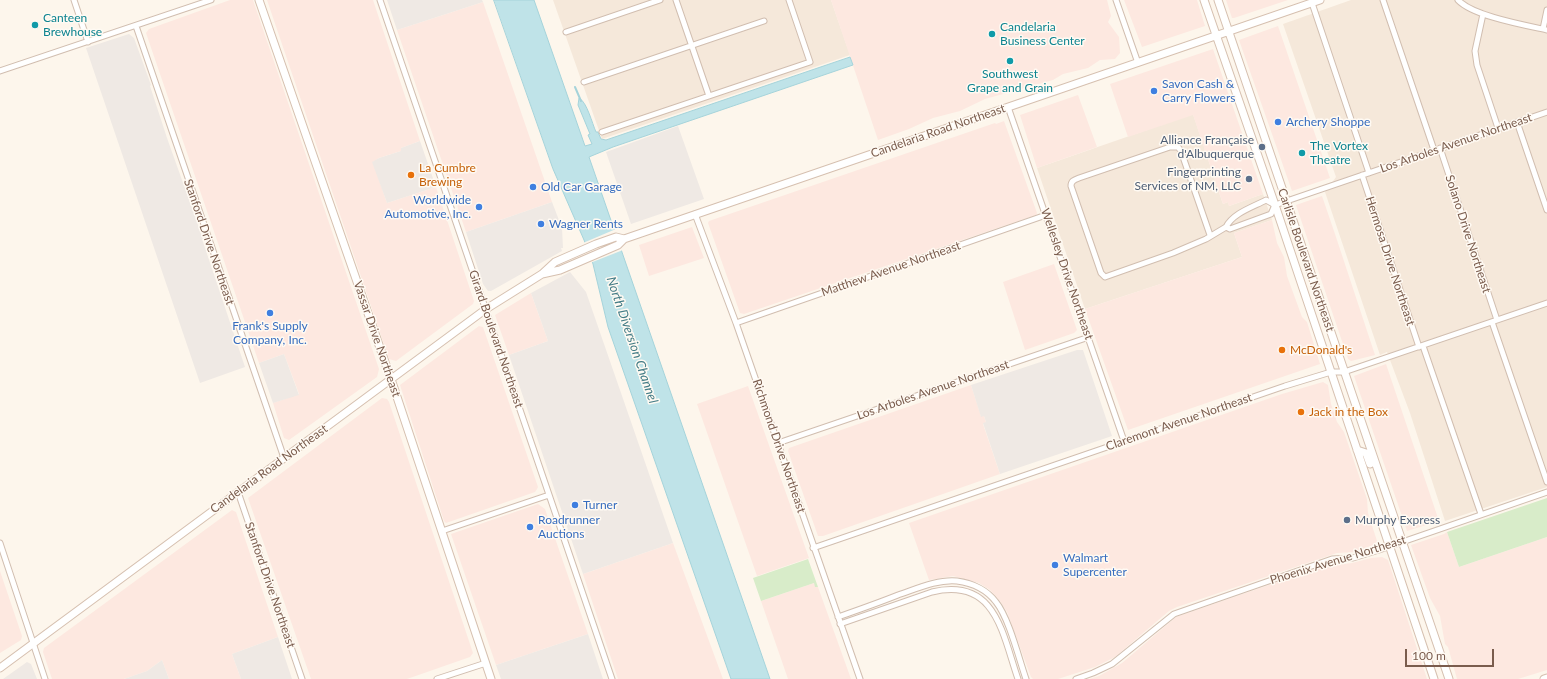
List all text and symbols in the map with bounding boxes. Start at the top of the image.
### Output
place label: Canteen Brewhouse [43,11,102,39]
marker: Canteen Brewhouse [30,20,40,30]
place label: Candelaria Business Center [1000,20,1085,48]
marker: Candelaria Business Center [987,29,997,39]
marker: Southwest Grape and Grain [1005,56,1015,66]
place label: Southwest Grape and Grain [967,67,1053,95]
place label: Savon Cash & Carry Flowers [1162,77,1235,105]
marker: Savon Cash & Carry Flowers [1149,86,1159,96]
street label: Candelaria Road Northeast [869,101,1007,161]
street label: Los Arboles Avenue Northeast [1378,110,1534,176]
place label: Archery Shoppe [1286,115,1370,129]
marker: Archery Shoppe [1273,117,1283,127]
place label: Alliance Française d'Albuquerque [1160,133,1254,161]
place label: The Vortex Theatre [1310,139,1368,167]
marker: Alliance Française d'Albuquerque [1257,142,1267,152]
marker: The Vortex Theatre [1297,148,1307,158]
place label: La Cumbre Brewing [419,161,476,189]
place label: Fingerprinting Services of NM, LLC [1135,165,1241,193]
marker: La Cumbre Brewing [406,170,416,180]
street label: Solano Drive Northeast [1442,173,1494,295]
marker: Fingerprinting Services of NM, LLC [1244,174,1254,184]
street label: Stanford Drive Northeast [181,177,237,307]
place label: Old Car Garage [541,180,622,194]
marker: Old Car Garage [528,182,538,192]
street label: Carlisle Boulevard Northeast [1275,186,1337,334]
place label: Worldwide Automotive, Inc. [385,193,471,221]
street label: Hermosa Drive Northeast [1362,194,1418,328]
marker: Worldwide Automotive, Inc. [474,202,484,212]
street label: Wellesley Drive Northeast [1038,206,1096,342]
place label: Wagner Rents [549,217,623,231]
marker: Wagner Rents [536,219,546,229]
street label: Matthew Avenue Northeast [820,238,962,300]
street label: Girard Boulevard Northeast [466,268,526,410]
water label: North Diversion Channel [603,275,661,405]
street label: Vassar Drive Northeast [350,279,404,399]
marker: Frank's Supply Company, Inc. [265,308,275,318]
place label: Frank's Supply Company, Inc. [232,319,308,347]
place label: McDonald's [1290,343,1352,357]
marker: McDonald's [1277,345,1287,355]
street label: Los Arboles Avenue Northeast [855,357,1011,423]
street label: Richmond Drive Northeast [749,377,809,515]
street label: Claremont Avenue Northeast [1104,390,1254,454]
place label: Jack in the Box [1309,405,1388,419]
marker: Jack in the Box [1296,407,1306,417]
street label: Candelaria Road Northeast [208,422,330,516]
place label: Turner [583,498,617,512]
marker: Turner [570,500,580,510]
place label: Roadrunner Auctions [538,513,600,541]
place label: Murphy Express [1355,513,1440,527]
marker: Murphy Express [1342,515,1352,525]
street label: Stanford Drive Northeast [242,520,298,650]
marker: Roadrunner Auctions [525,522,535,532]
street label: Phoenix Avenue Northeast [1268,532,1408,588]
place label: Walmart Supercenter [1063,551,1127,579]
marker: Walmart Supercenter [1050,560,1060,570]
scale bar [1407,641,1496,667]
text: 100 m [1412,648,1446,663]

